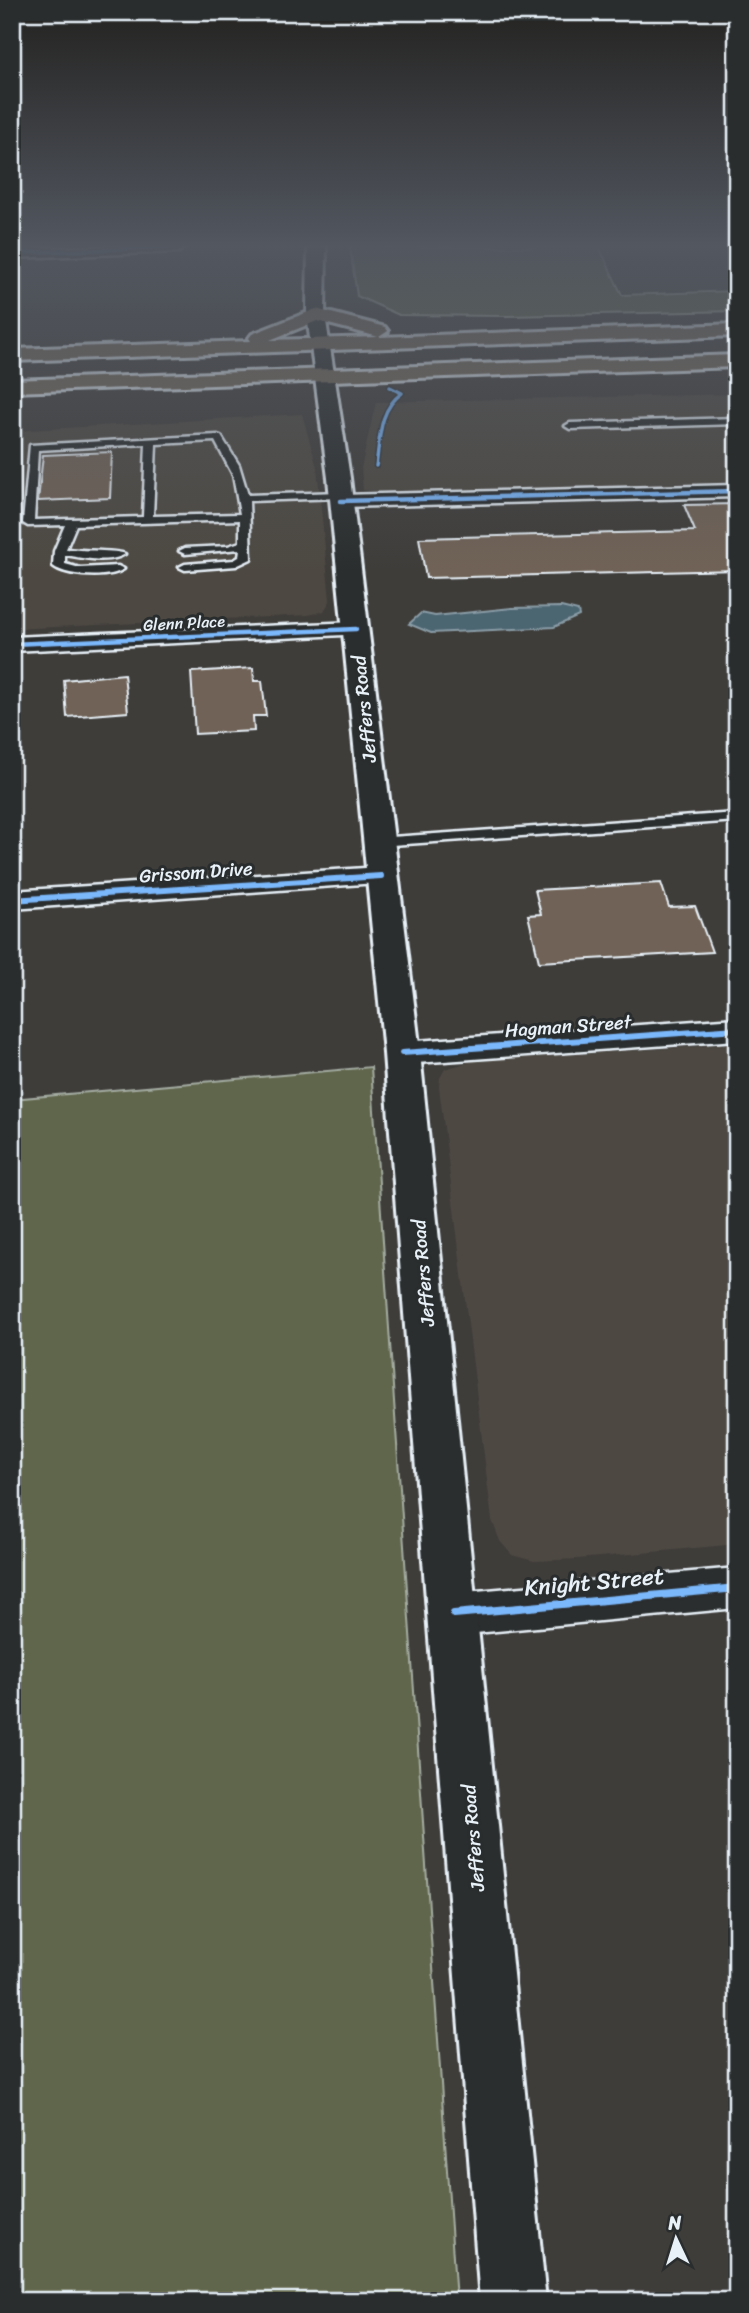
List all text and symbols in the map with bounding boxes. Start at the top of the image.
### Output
street label: Glenn Place [142,606,226,640]
street label: Jeffers Road [342,652,386,765]
street label: Grissom Drive [138,852,254,892]
street label: Hagman Street [504,1005,634,1047]
street label: Jeffers Road [402,1216,444,1329]
street label: Knight Street [522,1555,666,1609]
street label: Jeffers Road [452,1781,494,1894]
north arrow [640,2204,710,2274]
text: N [666,2206,683,2240]

